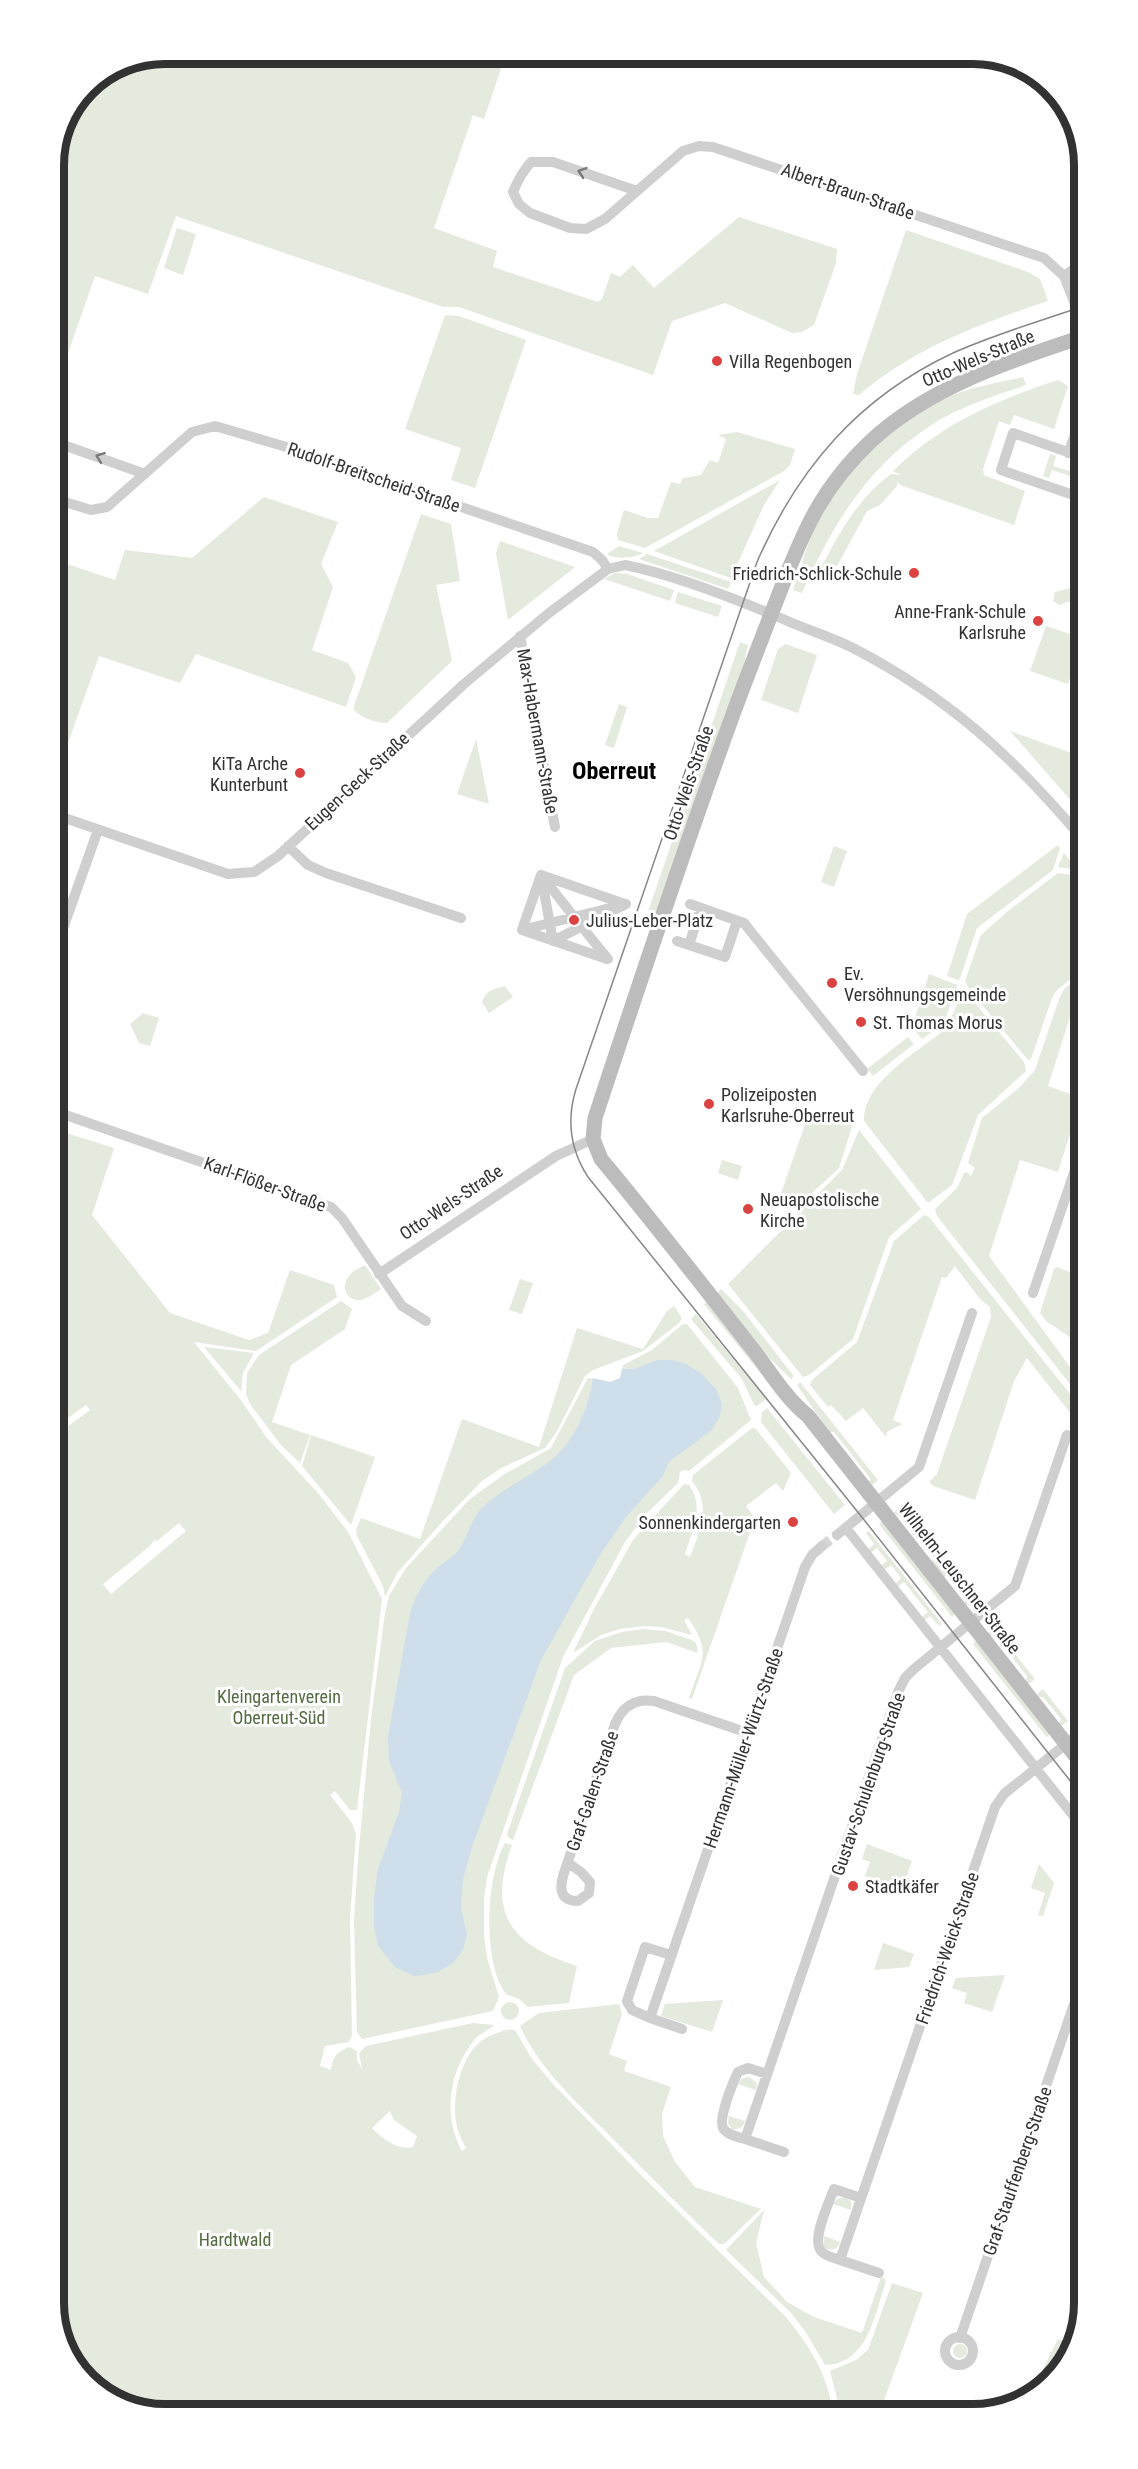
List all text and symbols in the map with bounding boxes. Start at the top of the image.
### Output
street label: Albert-Braun-Straße [779,158,917,224]
one-way arrow [577,167,588,180]
street label: Otto-Wels-Straße [919,325,1037,391]
place label: Villa Regenbogen [729,351,852,372]
marker: Villa Regenbogen [710,354,724,368]
street label: Rudolf-Breitscheid-Straße [285,438,463,516]
one-way arrow [95,452,106,465]
place label: Friedrich-Schlick-Schule [732,563,902,584]
marker: Friedrich-Schlick-Schule [907,566,921,580]
place label: Anne-Frank-Schule Karlsruhe [894,601,1026,643]
marker: Anne-Frank-Schule Karlsruhe [1031,614,1045,628]
street label: Max-Habermann-Straße [513,647,563,815]
street label: Otto-Wels-Straße [659,723,717,843]
street label: Eugen-Geck-Straße [301,728,413,834]
place label: KiTa Arche Kunterbunt [210,753,288,795]
district label: Oberreut [572,757,656,785]
marker: KiTa Arche Kunterbunt [293,766,307,780]
place label: Julius-Leber-Platz [586,910,713,931]
marker: Julius-Leber-Platz [567,913,581,927]
place label: Ev. Versöhnungsgemeinde [844,963,1006,1005]
marker: Ev. Versöhnungsgemeinde [825,976,839,990]
place label: St. Thomas Morus [873,1012,1003,1033]
marker: St. Thomas Morus [854,1015,868,1029]
place label: Polizeiposten Karlsruhe-Oberreut [721,1084,854,1126]
marker: Polizeiposten Karlsruhe-Oberreut [702,1097,716,1111]
street label: Karl-Flößer-Straße [201,1152,329,1216]
street label: Otto-Wels-Straße [395,1160,507,1244]
place label: Neuapostolische Kirche [760,1189,879,1231]
marker: Neuapostolische Kirche [741,1202,755,1216]
street label: Wilhelm-Leuschner-Straße [895,1498,1025,1658]
place label: Sonnenkindergarten [638,1512,781,1533]
marker: Sonnenkindergarten [786,1515,800,1529]
street label: Hermann-Müller-Würtz-Straße [699,1645,787,1851]
park label: Kleingartenverein Oberreut-Süd [217,1686,341,1728]
street label: Gustav-Schulenburg-Straße [827,1690,909,1878]
street label: Graf-Galen-Straße [562,1728,622,1854]
street label: Friedrich-Weick-Straße [911,1869,983,2027]
place label: Stadtkäfer [865,1876,939,1897]
marker: Stadtkäfer [846,1879,860,1893]
street label: Graf-Stauffenberg-Straße [978,2084,1056,2258]
park label: Hardtwald [199,2229,271,2250]

